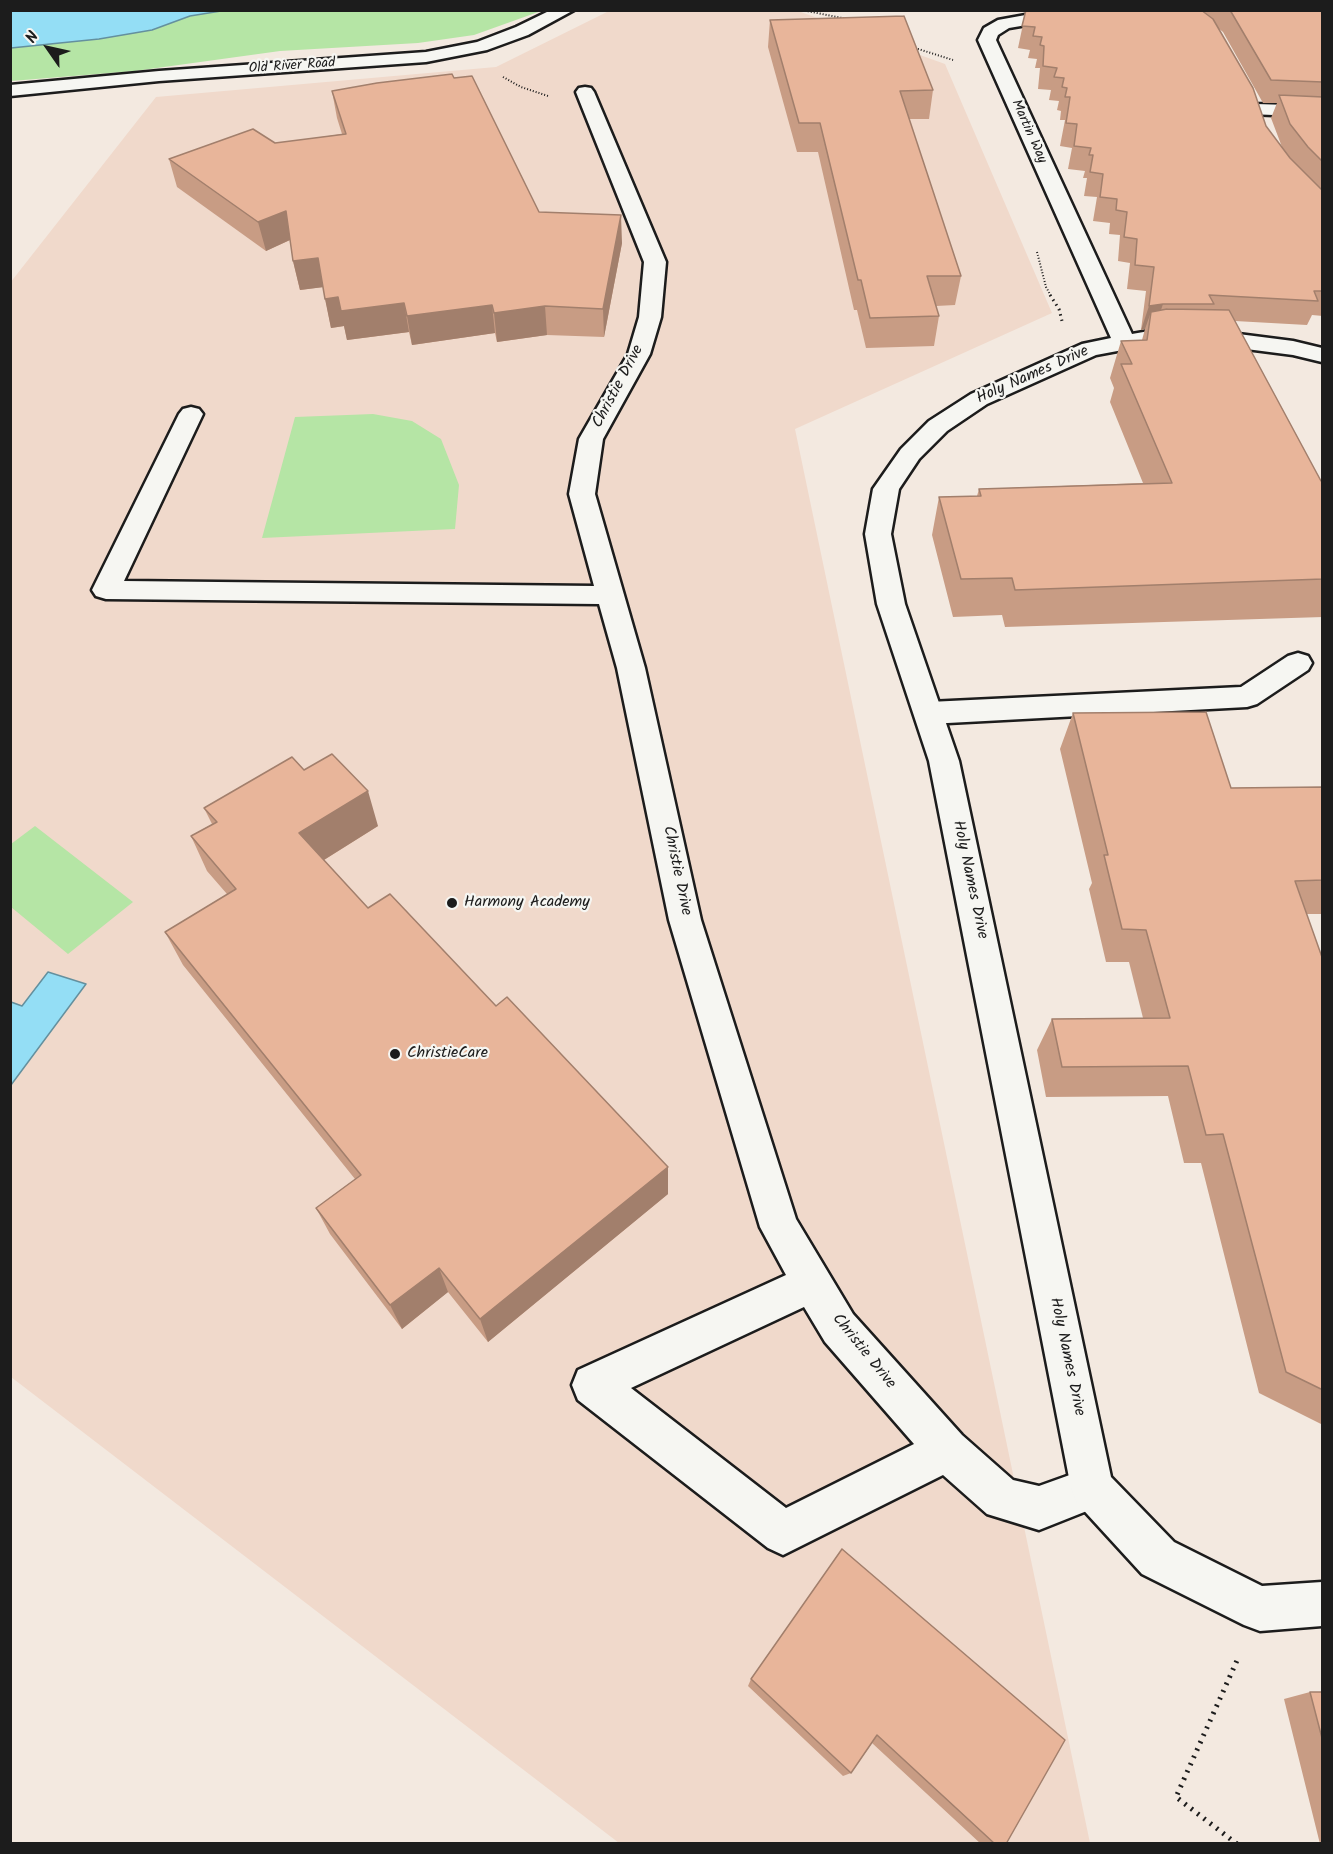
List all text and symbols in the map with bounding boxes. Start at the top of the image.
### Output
north arrow [18,18,78,78]
text: N [19,26,46,49]
street label: Old River Road [248,56,336,78]
street label: Martin Way [1006,97,1050,167]
street label: Christie Drive [589,342,649,432]
street label: Holy Names Drive [974,343,1092,409]
street label: Holy Names Drive [947,819,991,941]
street label: Christie Drive [657,824,695,918]
place label: Harmony Academy [464,893,590,913]
marker: Harmony Academy [445,896,459,910]
place label: ChristieCare [407,1044,488,1064]
marker: ChristieCare [388,1047,402,1061]
street label: Holy Names Drive [1044,1296,1088,1418]
street label: Christie Drive [827,1311,899,1393]

